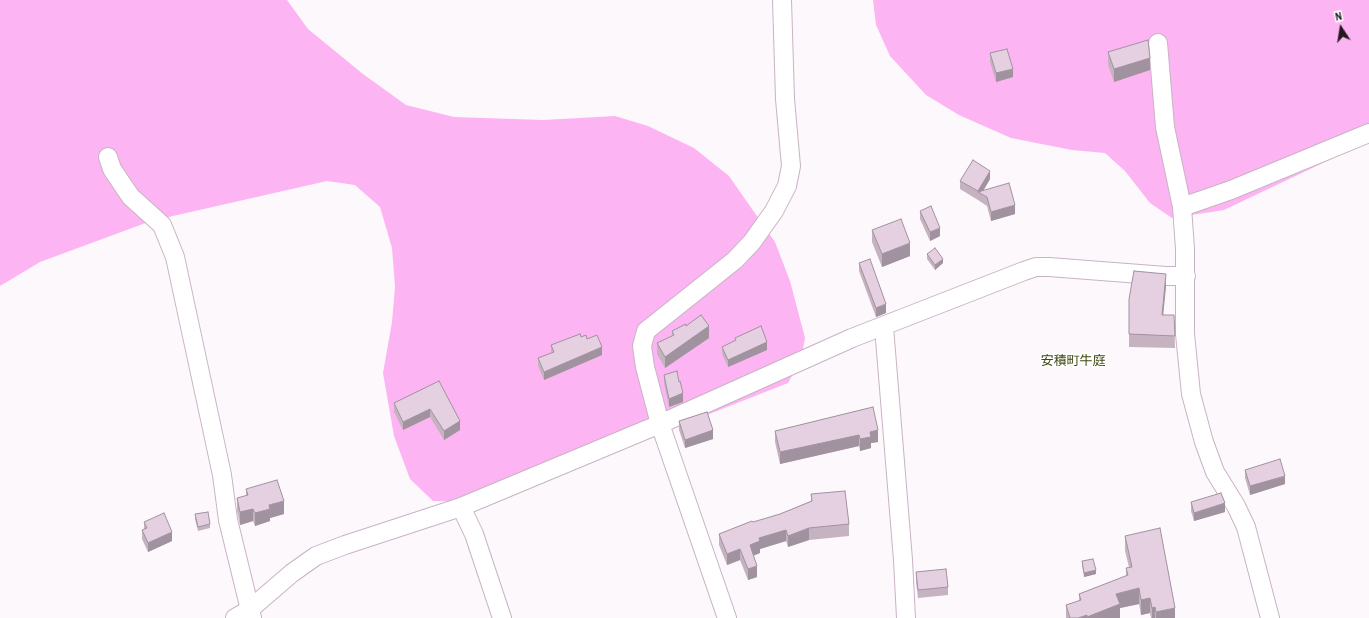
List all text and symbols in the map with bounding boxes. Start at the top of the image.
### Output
north arrow [1321,8,1361,48]
text: N [1334,9,1343,24]
district label: 安積町牛庭 [1041,354,1105,370]

